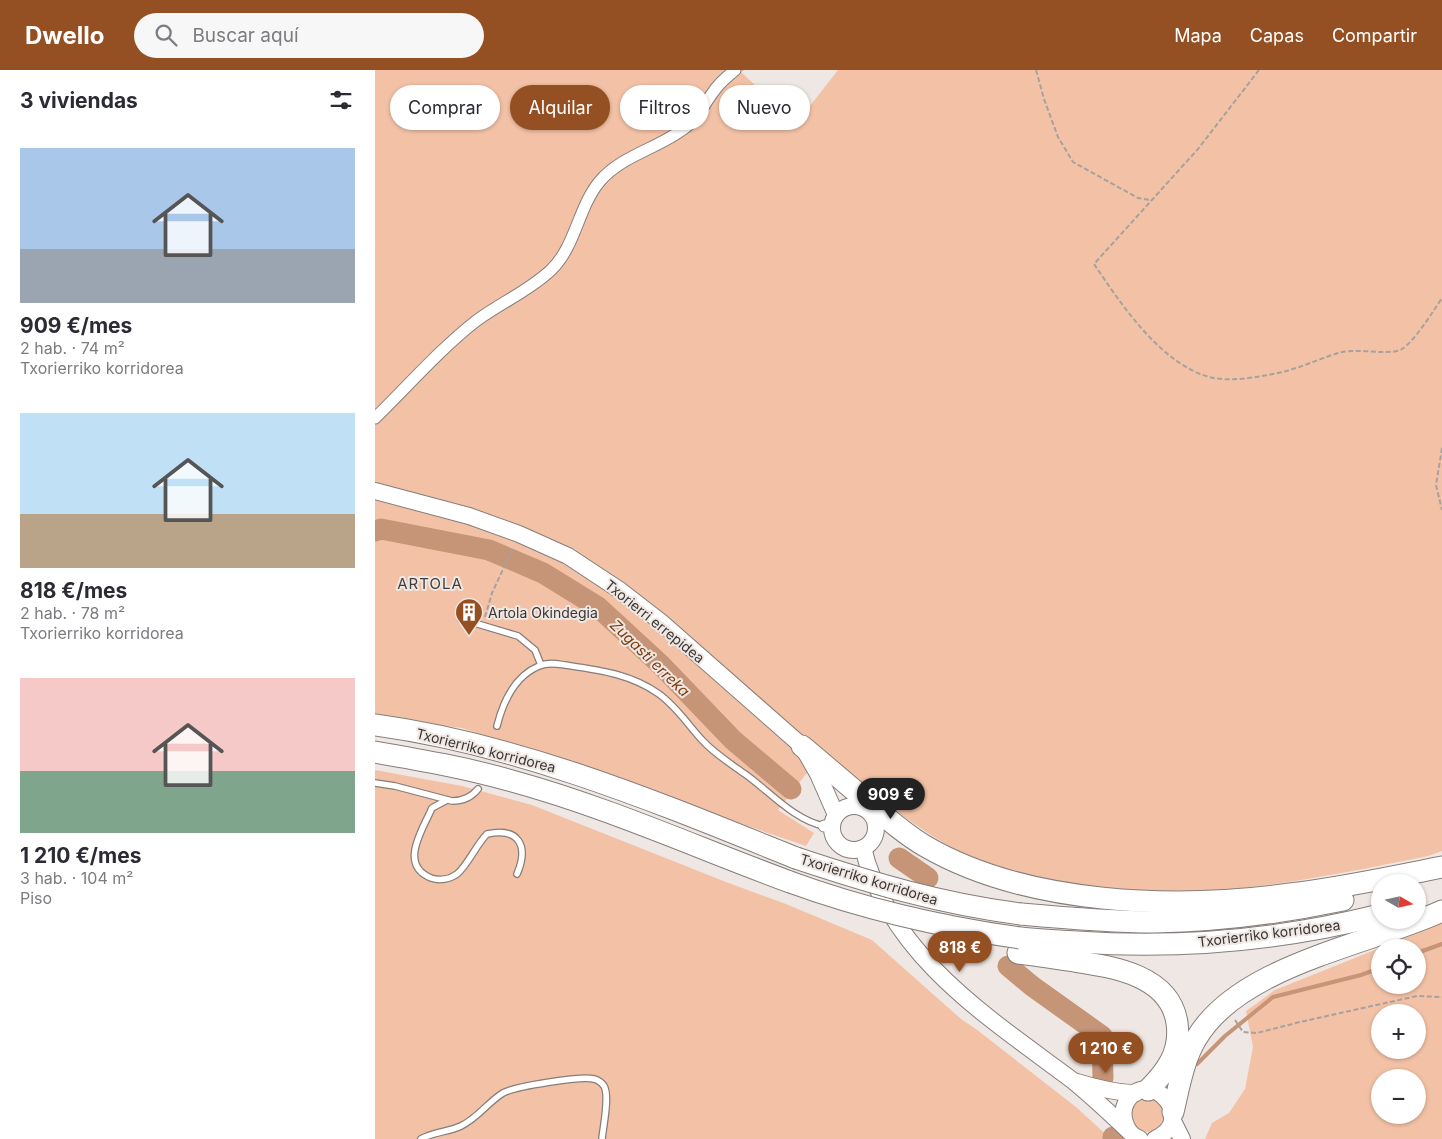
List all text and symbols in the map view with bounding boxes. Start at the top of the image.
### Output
search box [134,13,484,58]
text: Dwello [25,21,104,50]
icon: search [152,21,180,49]
text: Buscar aquí [192,24,298,47]
text: Mapa [1174,25,1222,46]
text: Capas [1250,25,1304,46]
text: Compartir [1332,25,1417,46]
chip: Comprar [390,85,500,130]
chip: Alquilar [510,85,610,130]
chip: Filtros [620,85,709,130]
chip: Nuevo [719,85,810,130]
icon: filters [327,86,355,114]
text: 3 viviendas [20,88,138,113]
icon: home [143,180,233,270]
text: 909 €/mes [20,313,132,338]
text: 2 hab. · 74 m² [20,338,125,358]
text: Txorierriko korridorea [20,358,184,378]
icon: home [143,445,233,535]
district label: ARTOLA [397,574,463,593]
street label: Txorierri errepidea [602,576,708,666]
text: 818 €/mes [20,578,127,603]
building icon: Artola Okindegia [454,597,484,636]
text: 2 hab. · 78 m² [20,603,125,623]
place label: Artola Okindegia [488,604,598,621]
water label: Zugasti erreka [606,615,694,701]
text: Txorierriko korridorea [20,623,184,643]
icon: home [143,710,233,800]
street label: Txorierriko korridorea [414,724,558,776]
pin: 909 € [856,778,926,820]
text: 909 € [868,784,914,804]
text: 1 210 €/mes [20,843,141,868]
street label: Txorierriko korridorea [798,850,940,908]
text: 3 hab. · 104 m² [20,868,133,888]
north arrow [1371,874,1426,929]
map controls [1371,874,1426,1124]
text: Piso [20,888,52,908]
street label: Txorierriko korridorea [1197,916,1341,950]
pin: 818 € [925,930,995,973]
text: 818 € [939,937,981,957]
button: locate [1371,939,1426,994]
button: + [1371,1004,1426,1059]
pin: 1 210 € [1060,1032,1152,1074]
text: 1 210 € [1079,1038,1133,1058]
button: − [1371,1069,1426,1124]

